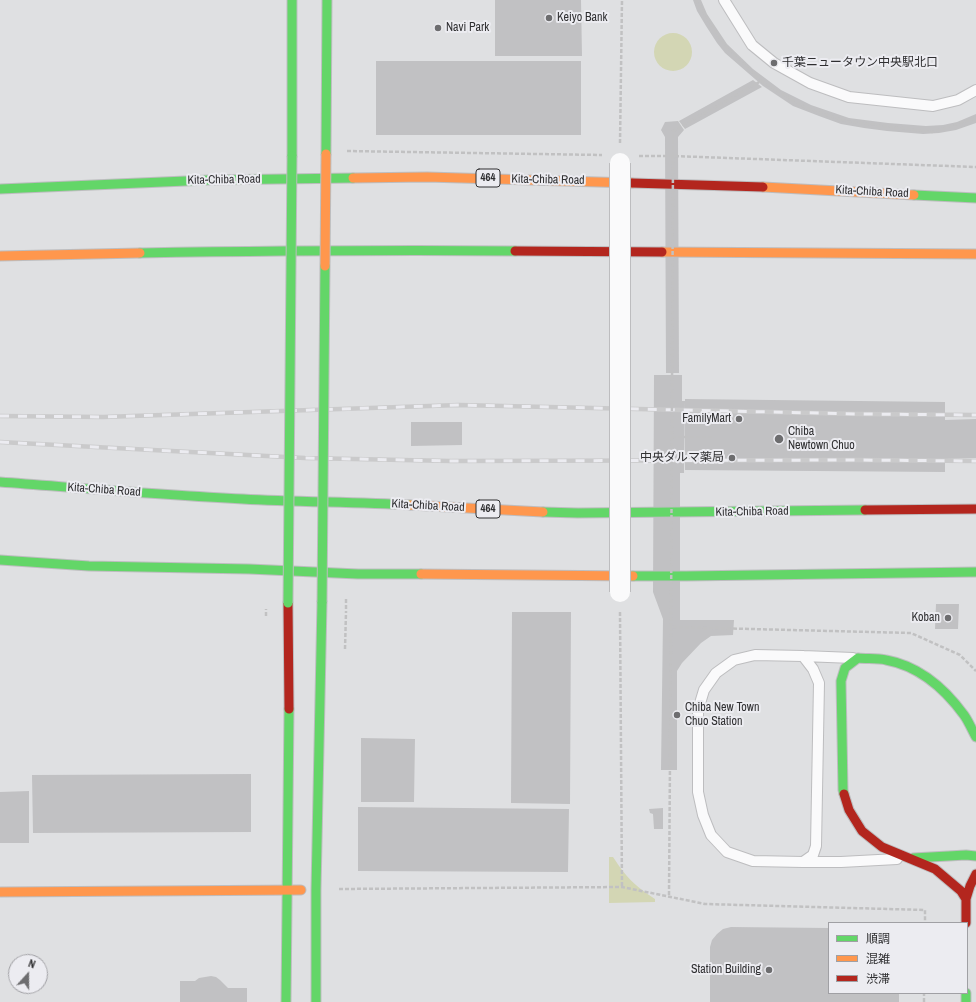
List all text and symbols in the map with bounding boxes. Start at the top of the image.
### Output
place label: Keiyo Bank [557,11,607,25]
marker: Keiyo Bank [544,13,554,23]
place label: Navi Park [446,21,489,35]
marker: Navi Park [433,23,443,33]
place label: 千葉ニュータウン中央駅北口 [782,56,938,70]
marker: 千葉ニュータウン中央駅北口 [769,58,779,68]
road number: 464 [476,169,500,187]
street label: Kita-Chiba Road [187,172,261,188]
street label: Kita-Chiba Road [511,172,585,188]
street label: Kita-Chiba Road [835,183,909,201]
place label: FamilyMart [682,412,731,426]
marker: FamilyMart [734,414,744,424]
place label: Chiba Newtown Chuo [788,425,855,453]
marker: Chiba Newtown Chuo [773,433,785,445]
place label: 中央ダルマ薬局 [640,451,724,465]
marker: 中央ダルマ薬局 [727,453,737,463]
street label: Kita-Chiba Road [67,480,141,500]
street label: Kita-Chiba Road [391,497,465,515]
road number: 464 [476,500,500,518]
street label: Kita-Chiba Road [715,504,789,520]
place label: Koban [912,611,940,625]
marker: Koban [943,613,953,623]
place label: Chiba New Town Chuo Station [685,701,759,729]
marker: Chiba New Town Chuo Station [672,710,682,720]
legend [828,922,968,994]
text: 順調 [866,931,890,947]
text: 混雑 [866,951,890,967]
north arrow [8,954,48,994]
text: N [26,956,37,971]
place label: Station Building [691,963,761,977]
marker: Station Building [764,965,774,975]
text: 渋滞 [866,971,890,987]

